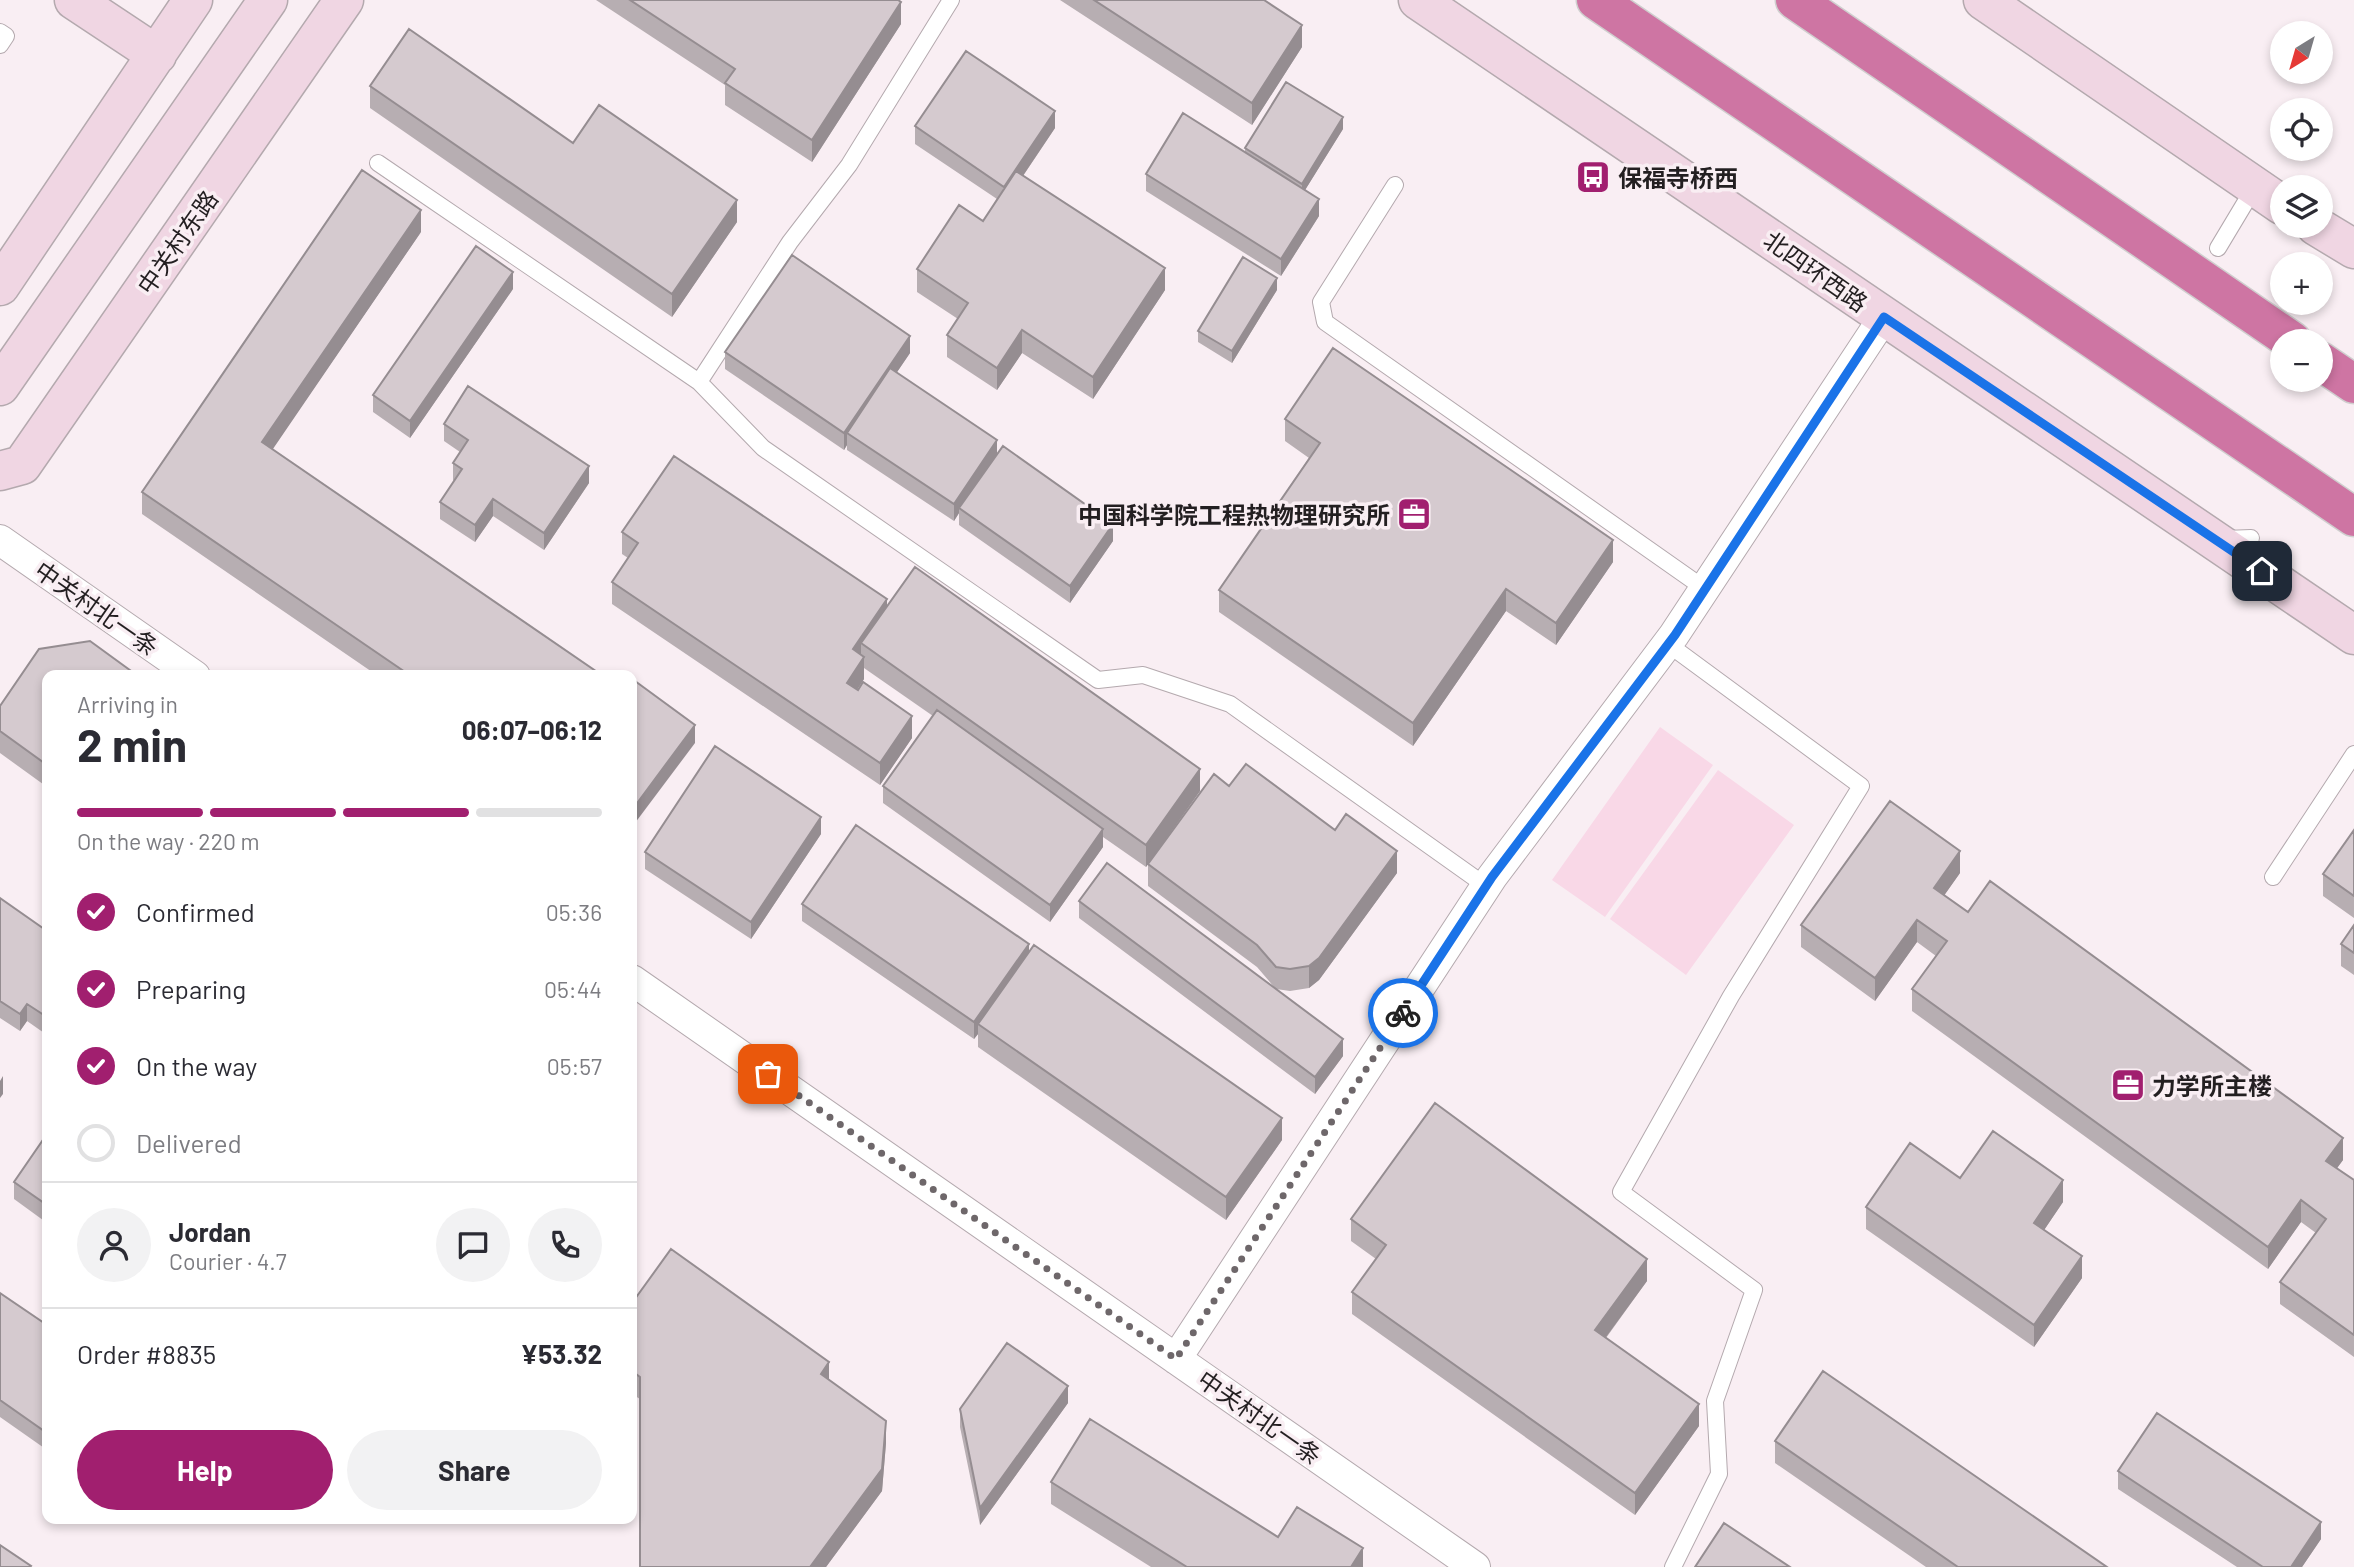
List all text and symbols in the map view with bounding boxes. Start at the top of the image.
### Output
north arrow [2270,21,2333,84]
map controls [2270,21,2333,392]
button: locate [2270,98,2333,161]
bus stop icon: 保福寺桥西 [1574,158,1612,196]
place label: 保福寺桥西 [1618,163,1738,192]
button: layers [2270,175,2333,238]
street label: 中关村东路 [131,185,223,299]
street label: 北四环西路 [1759,225,1873,317]
button: + [2270,252,2333,315]
button: − [2270,329,2333,392]
office icon: 中国科学院工程热物理研究所 [1395,495,1433,533]
place label: 中国科学院工程热物理研究所 [1078,500,1390,529]
pin [2232,541,2292,601]
icon: home [2243,552,2281,590]
street label: 中关村北一条 [30,555,164,661]
text: Arriving in [77,690,178,718]
text: 06:07–06:12 [462,714,602,745]
text: 2 min [77,716,187,771]
text: On the way · 220 m [77,827,260,855]
icon: check [77,893,115,931]
text: Confirmed [136,896,255,927]
text: 05:36 [546,898,602,926]
icon: check [77,970,115,1008]
text: Preparing [136,973,246,1004]
text: 05:44 [544,975,602,1003]
courier [1368,978,1438,1048]
icon: bike [1384,994,1422,1032]
pin [738,1044,798,1104]
icon: check [77,1047,115,1085]
text: On the way [136,1050,257,1081]
text: 05:57 [547,1052,602,1080]
icon: bag [749,1055,787,1093]
office icon: 力学所主楼 [2109,1066,2147,1104]
place label: 力学所主楼 [2152,1071,2272,1100]
text: Delivered [136,1127,242,1158]
button: person [77,1208,151,1282]
button: chat [436,1208,510,1282]
button: phone [528,1208,602,1282]
text: Jordan [169,1216,251,1247]
text: Courier · 4.7 [169,1247,287,1275]
text: Order #8835 [77,1338,216,1369]
text: ¥53.32 [520,1338,602,1369]
street label: 中关村北一条 [1193,1364,1327,1470]
button: Help [77,1430,333,1510]
button: Share [347,1430,602,1510]

